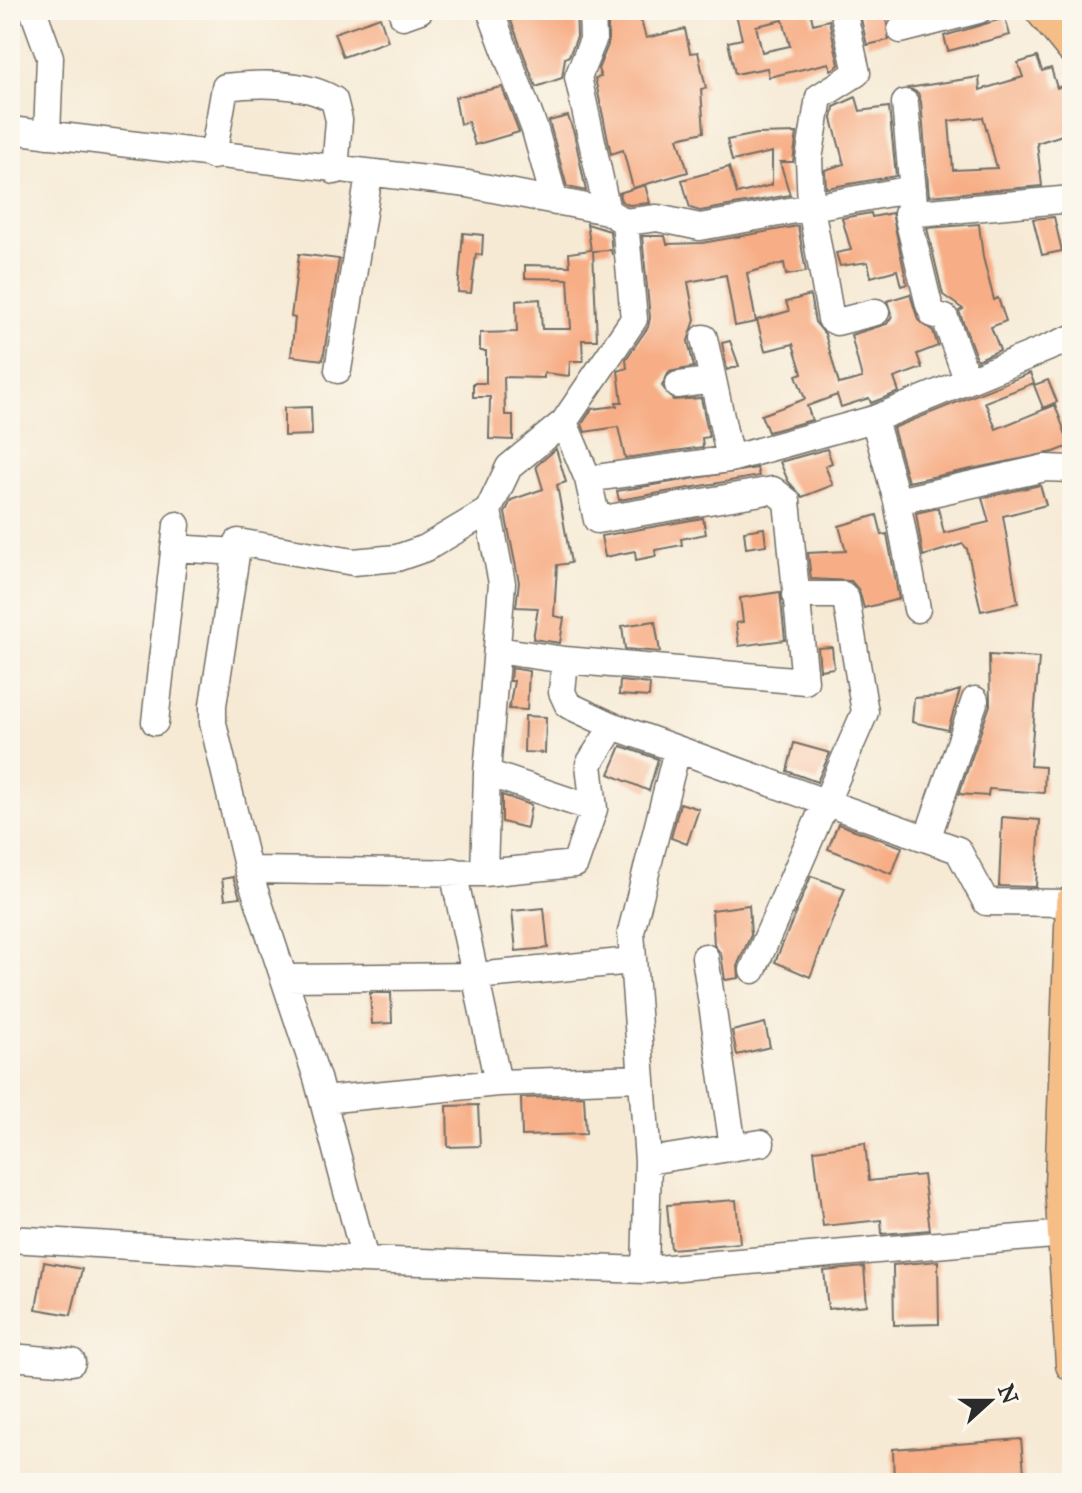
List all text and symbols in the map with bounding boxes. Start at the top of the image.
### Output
north arrow [950,1361,1030,1441]
text: N [992,1380,1024,1408]

